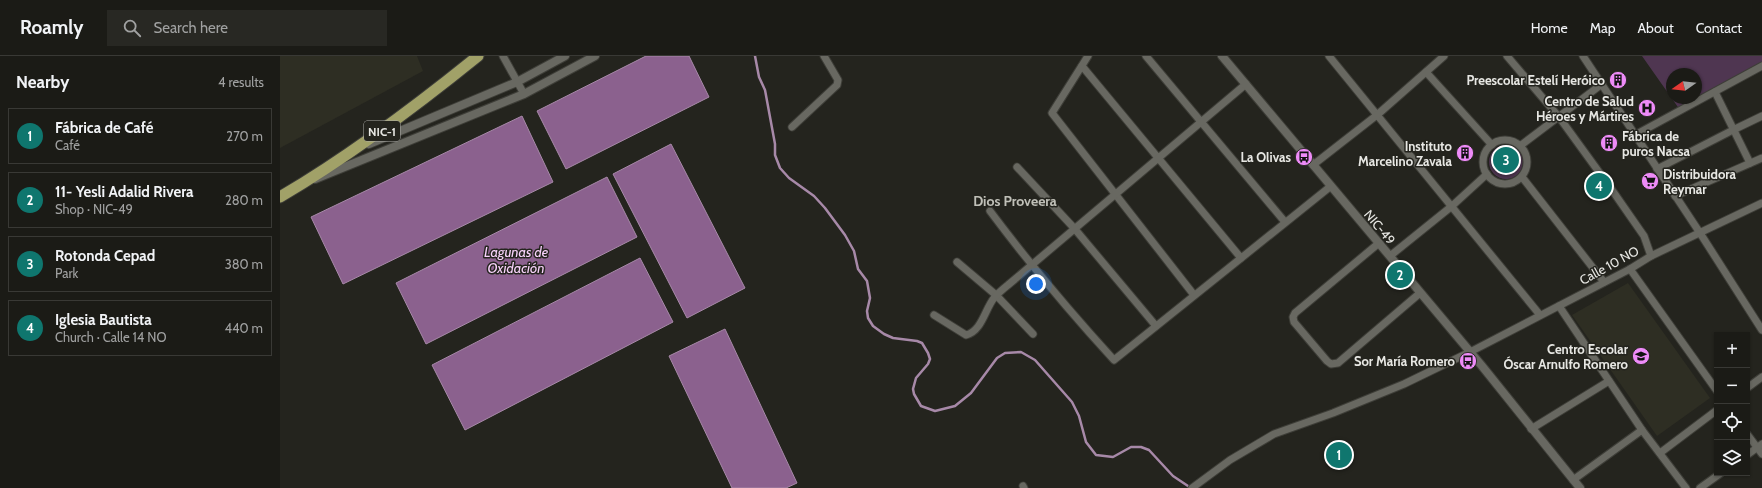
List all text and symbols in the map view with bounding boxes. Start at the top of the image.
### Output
search box [107,10,387,46]
text: Roamly [20,16,83,39]
icon: search [121,17,143,39]
text: Search here [153,19,228,37]
text: Home [1531,19,1568,37]
text: Map [1590,19,1615,37]
text: About [1637,19,1674,37]
text: Contact [1696,19,1742,37]
north arrow [1666,68,1702,104]
building icon: Preescolar Estelí Heróico [1608,70,1628,90]
text: Nearby [16,72,69,92]
place label: Preescolar Estelí Heróico [1466,72,1606,88]
text: 4 results [218,74,264,90]
place label: Centro de Salud Héroes y Mártires [1536,93,1634,124]
hospital icon: Centro de Salud Héroes y Mártires [1637,98,1657,118]
text: Fábrica de Café [55,119,153,137]
road number: NIC-1 [364,121,400,141]
text: 1 [28,128,32,144]
text: 270 m [226,128,263,144]
place label: Fábrica de puros Nacsa [1622,128,1691,159]
building icon: Fábrica de puros Nacsa [1599,133,1619,153]
text: Café [55,137,80,153]
place label: Instituto Marcelino Zavala [1358,138,1453,169]
building icon: Instituto Marcelino Zavala [1455,143,1475,163]
pin: 3 [1493,145,1519,175]
bus stop icon: La Olivas [1294,147,1314,167]
place label: La Olivas [1240,149,1291,165]
place label: Distribuidora Reymar [1663,166,1737,197]
pin: 4 [1586,171,1612,201]
supermarket icon: Distribuidora Reymar [1640,171,1660,191]
text: 11- Yesli Adalid Rivera [55,183,194,201]
text: 2 [27,192,33,208]
text: 280 m [225,192,263,208]
district label: Dios Proveera [973,192,1057,210]
text: Shop · NIC-49 [55,201,133,217]
street label: NIC-49 [1361,207,1399,247]
street label: Calle 10 NO [1577,242,1641,288]
water label: Lagunas de Oxidación [484,243,549,277]
text: Rotonda Cepad [55,247,155,265]
text: 3 [26,256,34,272]
text: 380 m [225,256,263,272]
pin: 2 [1387,260,1413,290]
text: Park [55,265,78,281]
your location [1026,274,1046,294]
text: Iglesia Bautista [55,311,152,329]
text: 4 [26,320,34,336]
text: 440 m [225,320,263,336]
text: Church · Calle 14 NO [55,329,166,345]
map controls [1714,332,1750,476]
button: + [1714,332,1750,368]
place label: Centro Escolar Óscar Arnulfo Romero [1503,341,1629,372]
school or university icon: Centro Escolar Óscar Arnulfo Romero [1631,346,1651,366]
bus stop icon: Sor María Romero [1458,351,1478,371]
place label: Sor María Romero [1354,353,1456,369]
button: − [1714,368,1750,404]
button: locate [1714,404,1750,440]
pin: 1 [1326,440,1352,470]
button: layers [1714,440,1750,476]

